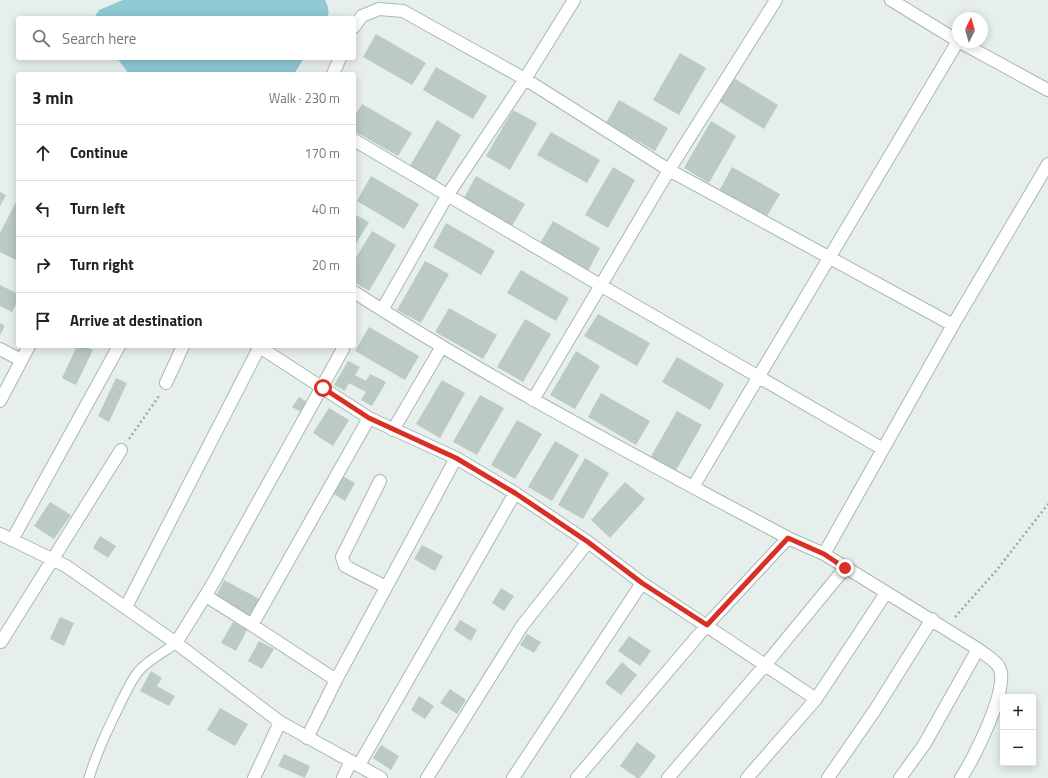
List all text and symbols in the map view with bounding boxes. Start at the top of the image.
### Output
north arrow [952,12,988,48]
search box [16,16,356,60]
icon: search [30,27,52,49]
text: Search here [62,27,136,50]
text: 3 min [32,85,73,111]
text: Walk · 230 m [269,88,340,108]
text: Continue [70,141,128,164]
icon: ahead [32,142,54,164]
text: 170 m [304,143,340,163]
text: Turn left [70,197,125,220]
icon: left [32,198,54,220]
text: 40 m [312,199,340,219]
text: Turn right [70,253,134,276]
icon: right [32,254,54,276]
text: 20 m [312,255,340,275]
text: Arrive at destination [70,309,203,332]
icon: arrive [32,310,54,332]
route start [314,379,332,397]
route end [836,559,854,577]
map controls [1000,694,1036,766]
button: + [1000,694,1036,730]
button: − [1000,730,1036,766]

